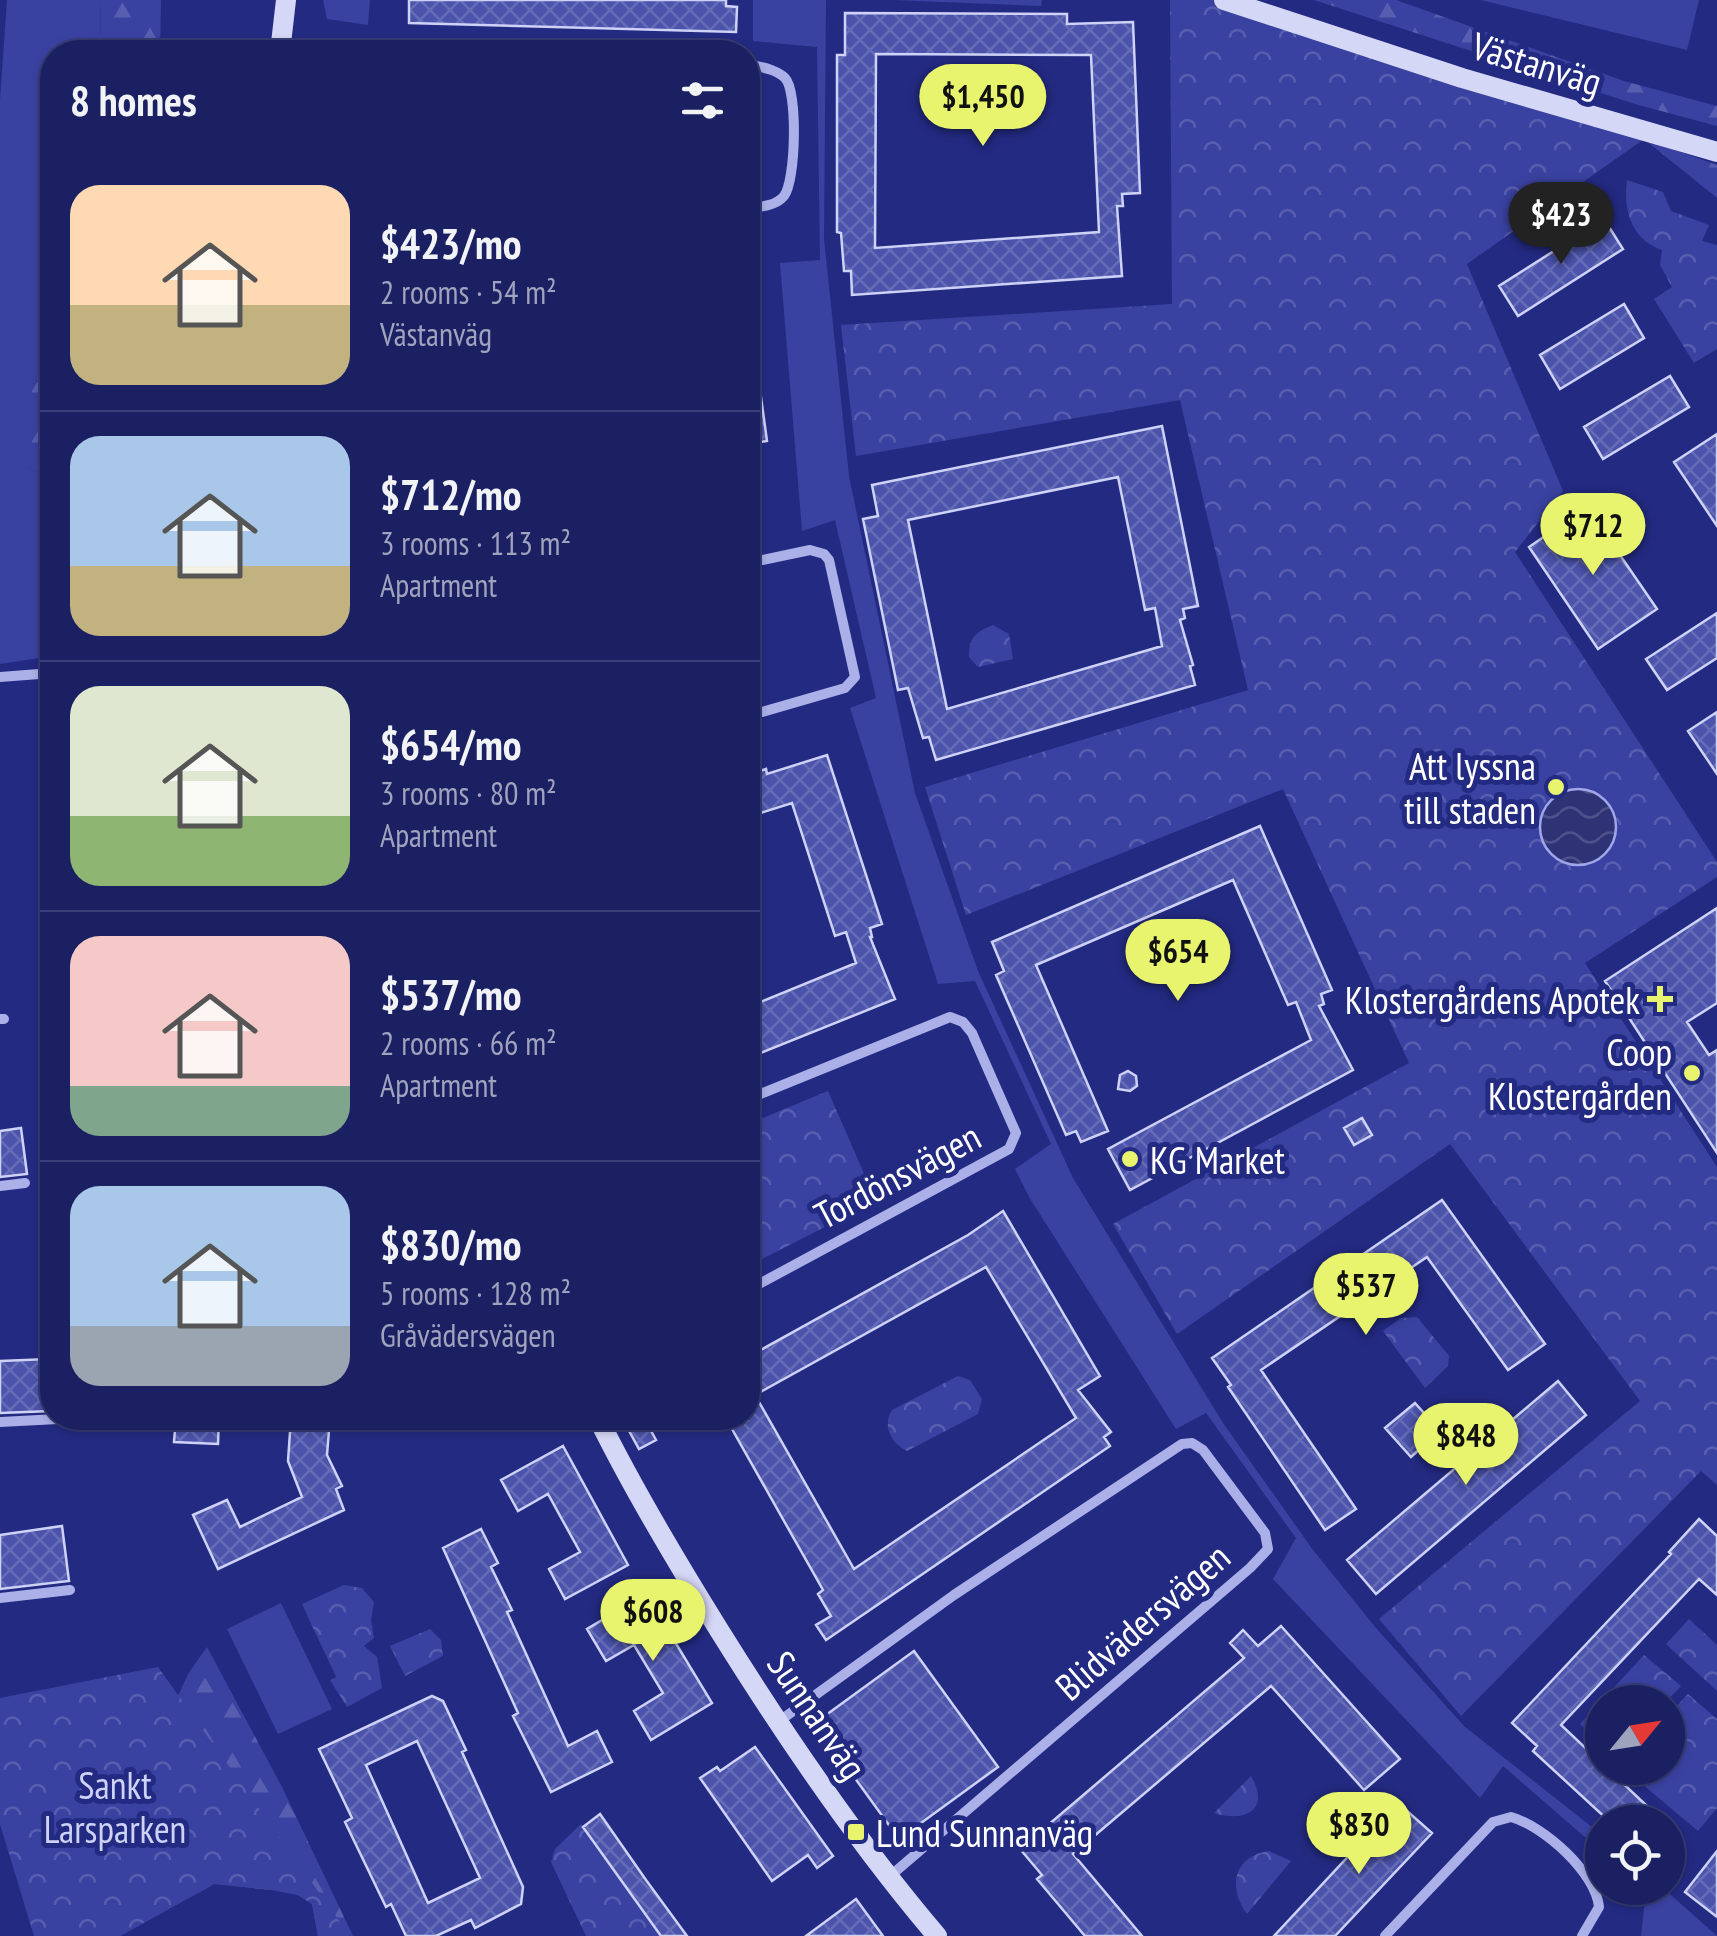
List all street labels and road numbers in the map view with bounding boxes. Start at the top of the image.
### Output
street label: Västanväg [1465,20,1608,106]
street label: Tordönsvägen [806,1111,988,1239]
street label: Blidvädersvägen [1045,1532,1239,1710]
street label: Sunnanväg [757,1641,879,1789]

